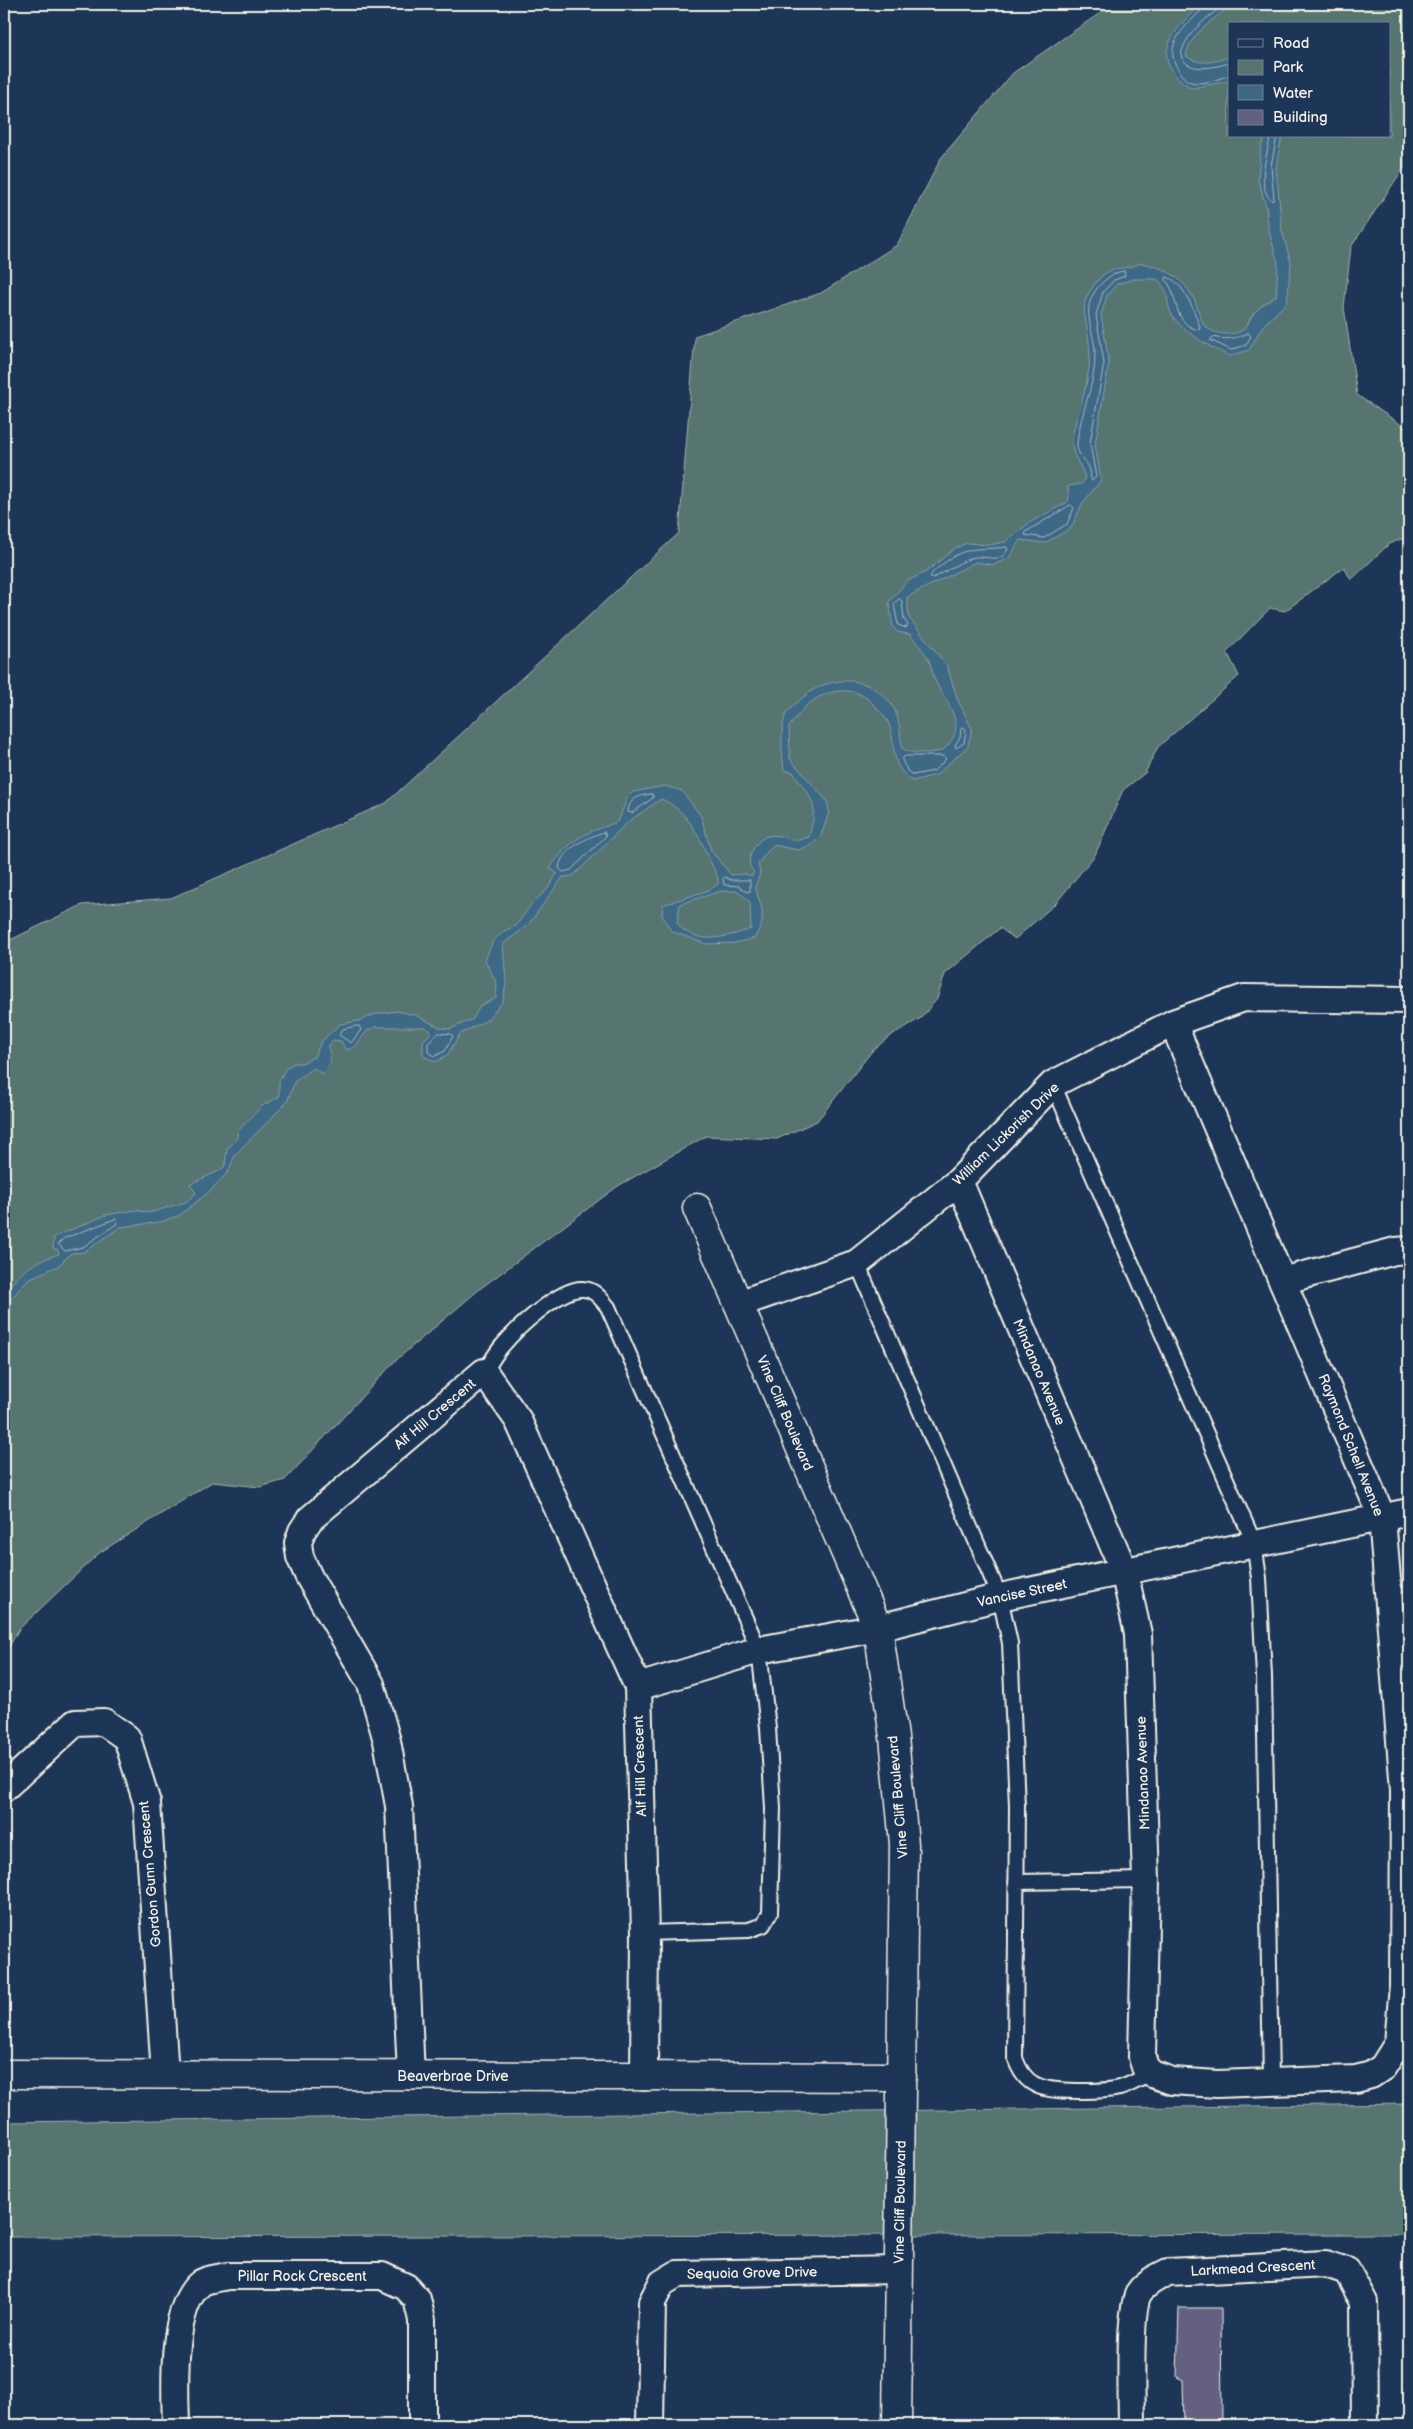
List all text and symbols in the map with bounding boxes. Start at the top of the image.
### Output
legend [1228,22,1390,138]
text: Road [1273,34,1309,53]
text: Park [1273,58,1304,77]
text: Water [1273,84,1313,103]
text: Building [1273,108,1328,127]
street label: William Lickorish Drive [949,1079,1063,1189]
street label: Mindanao Avenue [1009,1316,1069,1428]
street label: Vine Cliff Boulevard [753,1353,817,1473]
street label: Raymond Schell Avenue [1315,1371,1387,1519]
street label: Alf Hill Crescent [391,1375,480,1453]
street label: Vancise Street [976,1575,1069,1611]
street label: Alf Hill Crescent [630,1714,650,1817]
street label: Mindanao Avenue [1133,1716,1153,1830]
street label: Vine Cliff Boulevard [884,1735,912,1859]
street label: Gordon Gunn Crescent [135,1800,165,1948]
street label: Beaverbrae Drive [397,2068,509,2085]
street label: Vine Cliff Boulevard [890,2140,910,2264]
street label: Larkmead Crescent [1190,2256,1317,2280]
street label: Sequoia Grove Drive [687,2263,817,2283]
street label: Pillar Rock Crescent [238,2268,367,2285]

